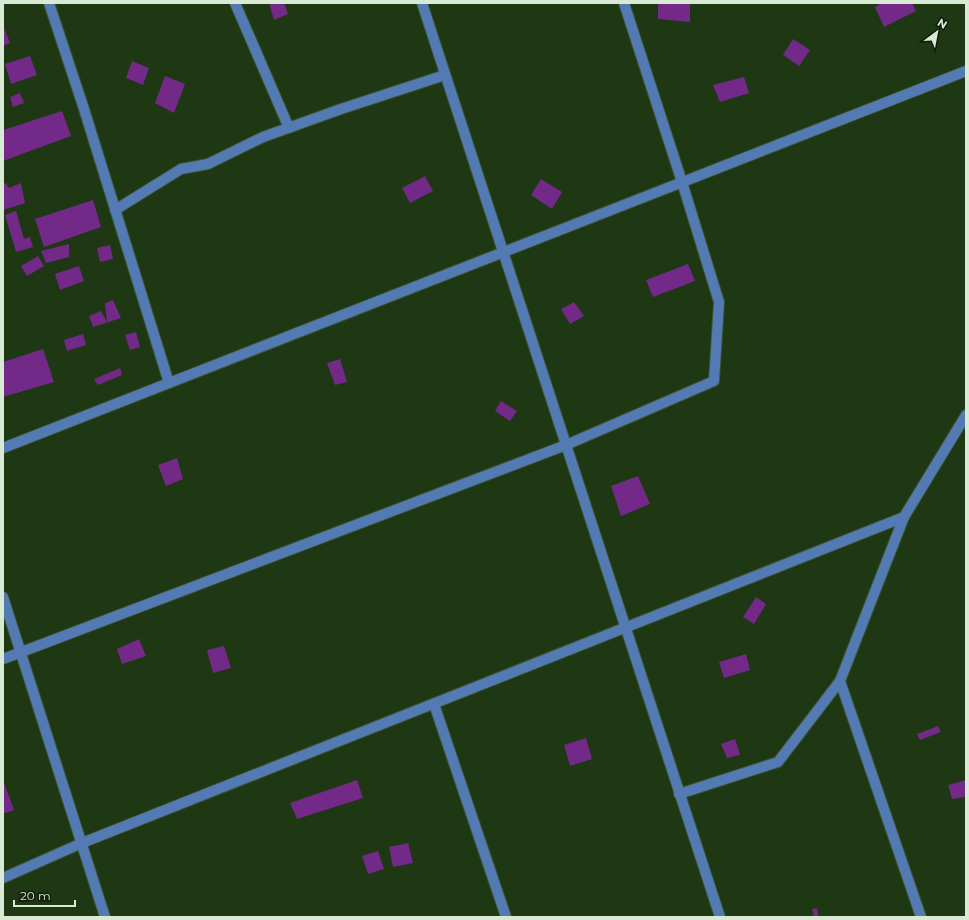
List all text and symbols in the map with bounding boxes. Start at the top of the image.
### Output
north arrow [917,12,957,52]
text: N [935,15,950,32]
scale bar [14,882,75,908]
text: 20 m [20,888,51,903]

